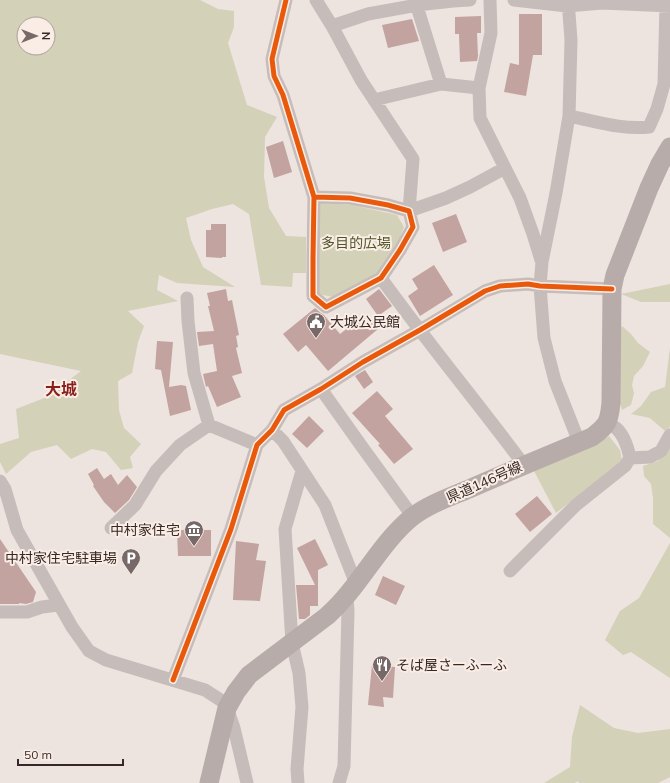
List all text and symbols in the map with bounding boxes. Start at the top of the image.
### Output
north arrow [16,16,56,56]
text: N [39,32,53,40]
park label: 多目的広場 [321,234,391,252]
public building icon: 大城公民館 [305,311,327,339]
place label: 大城公民館 [330,313,400,331]
district label: 大城 [45,379,77,399]
street label: 県道146号線 [443,457,525,507]
museum icon: 中村家住宅 [183,519,205,547]
place label: 中村家住宅 [110,521,180,539]
parking icon: 中村家住宅駐車場 [120,547,142,575]
place label: 中村家住宅駐車場 [5,549,117,567]
restaurant icon: そば屋さーふーふ [371,654,393,682]
place label: そば屋さーふーふ [396,656,507,674]
scale bar [18,741,123,767]
text: 50 m [24,747,52,762]

